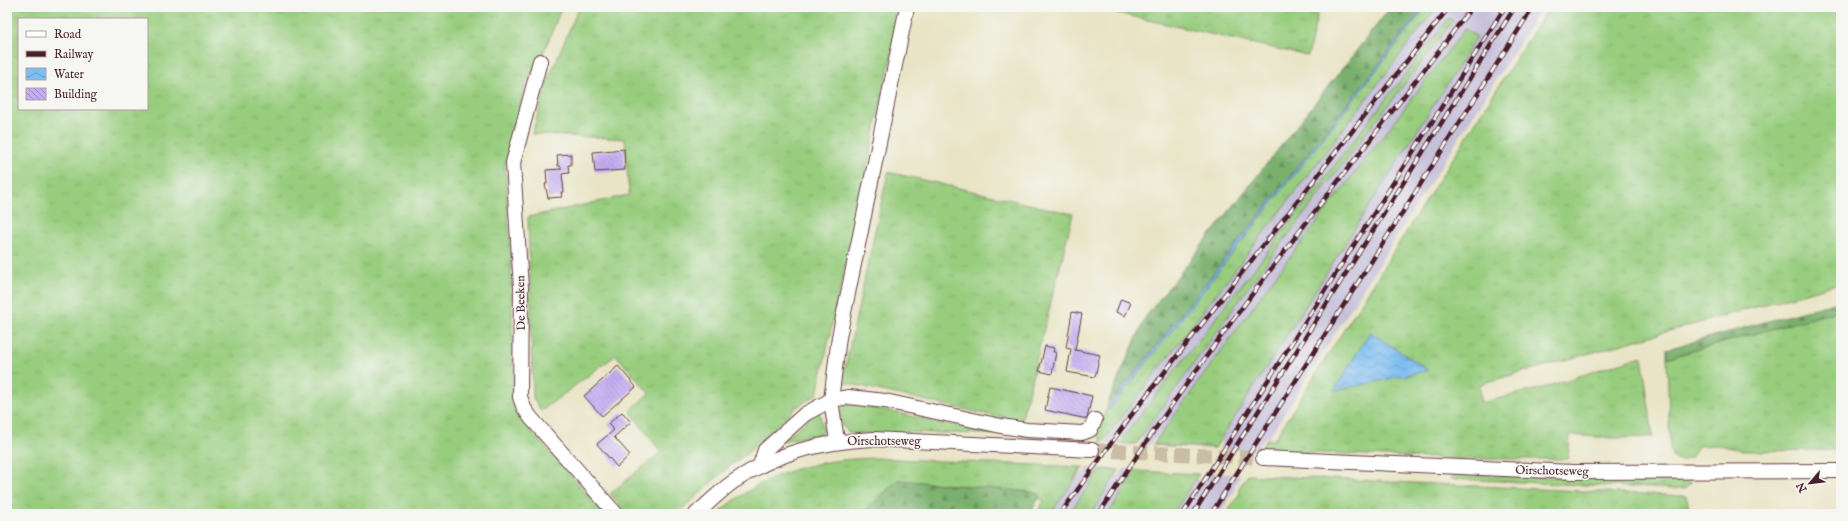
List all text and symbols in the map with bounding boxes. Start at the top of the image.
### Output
legend [18,18,148,110]
text: Road [54,27,82,42]
text: Railway [54,47,93,62]
text: Water [54,67,85,82]
text: Building [54,87,98,102]
street label: De Beeken [513,275,529,331]
street label: Oirschotseweg [847,434,921,449]
street label: Oirschotseweg [1515,463,1589,479]
north arrow [1790,463,1830,503]
text: N [1793,479,1811,496]

